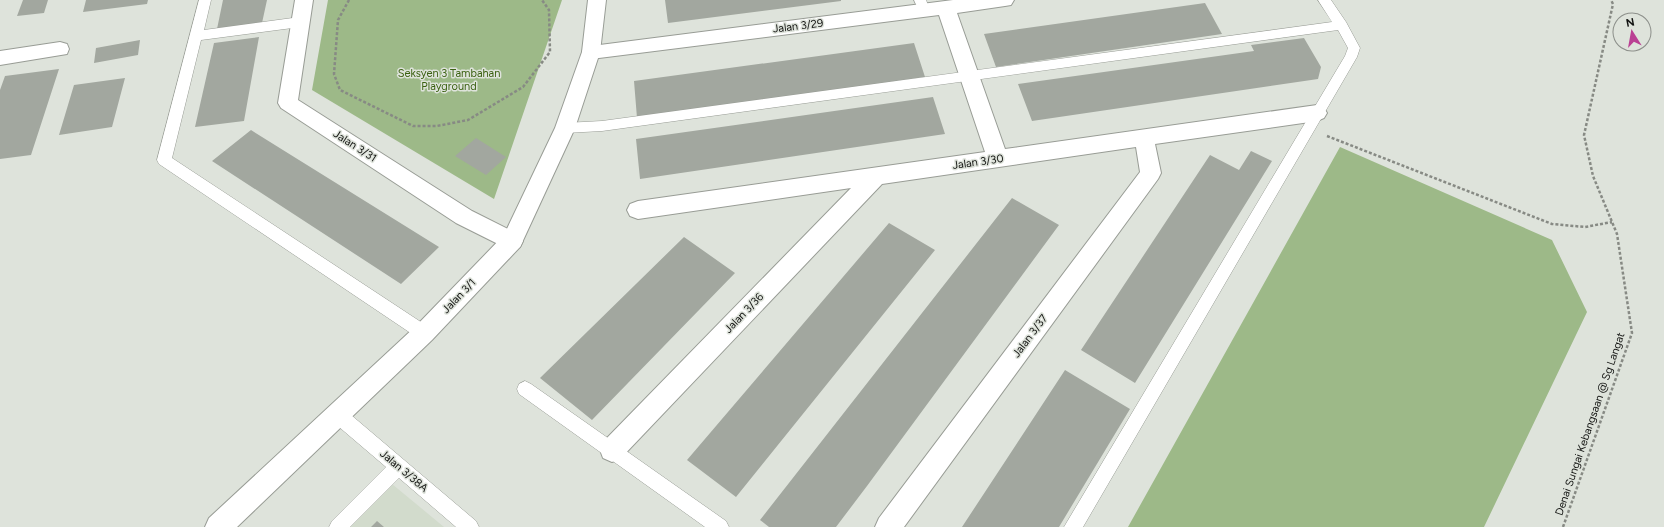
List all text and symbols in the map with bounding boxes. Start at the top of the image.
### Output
north arrow [1612,12,1652,52]
text: N [1625,15,1636,30]
street label: Jalan 3/29 [772,16,824,36]
park label: Seksyen 3 Tambahan Playground [398,67,500,93]
street label: Jalan 3/31 [331,127,379,165]
street label: Jalan 3/30 [952,152,1004,172]
street label: Jalan 3/1 [439,276,479,316]
street label: Jalan 3/36 [722,290,766,336]
street label: Jalan 3/37 [1010,312,1050,360]
street label: Denai Sungai Kebangsaan @ Sg Langat [1552,331,1628,517]
street label: Jalan 3/38A [377,447,431,495]

